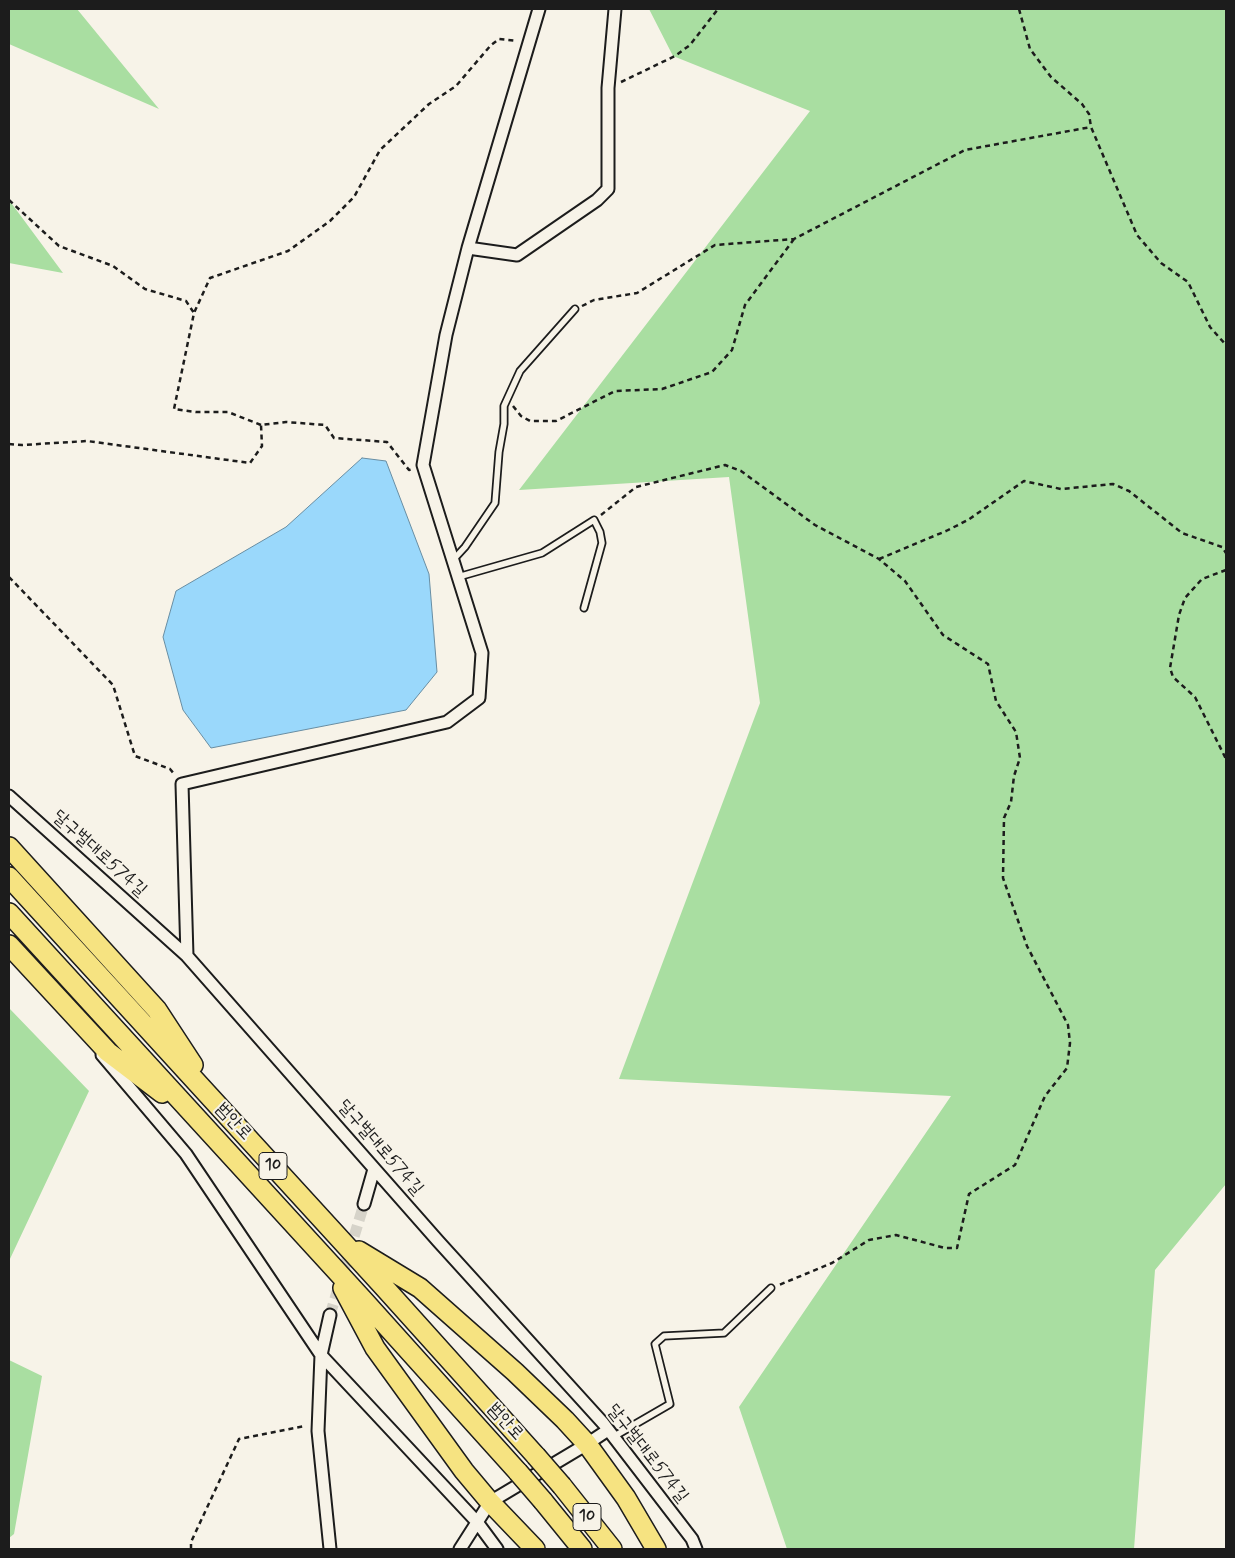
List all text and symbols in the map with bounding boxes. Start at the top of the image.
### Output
street label: 달구벌대로574길 [48,806,150,902]
street label: 달구벌대로574길 [333,1096,427,1200]
street label: 범안로 [210,1099,256,1145]
road number: 10 [259,1152,287,1180]
street label: 범안로 [482,1399,528,1445]
street label: 달구벌대로574길 [602,1400,692,1508]
road number: 10 [573,1504,601,1530]

